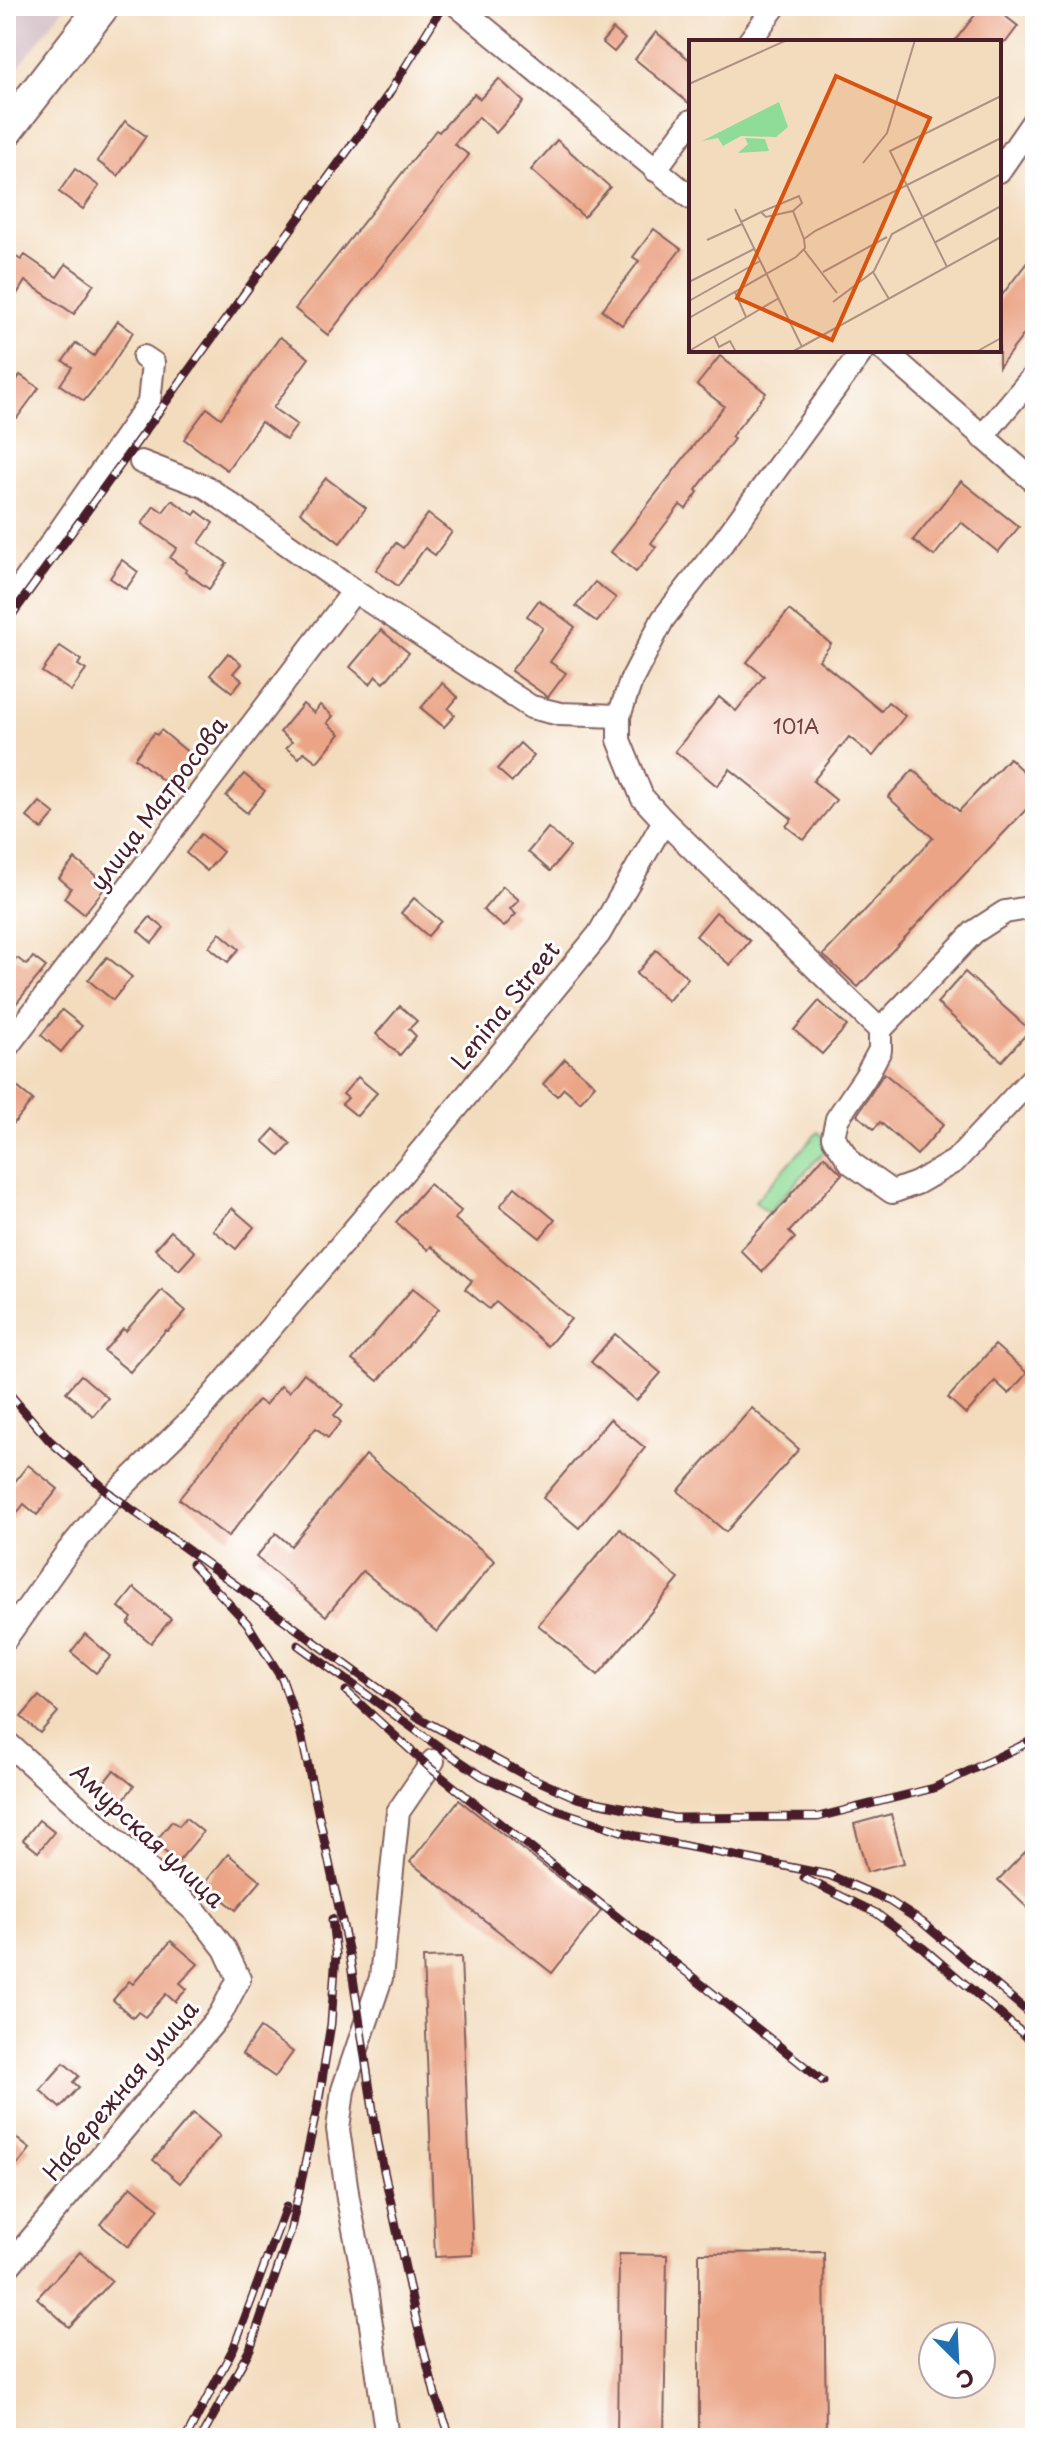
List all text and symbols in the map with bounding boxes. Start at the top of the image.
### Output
inset map [689,40,1001,352]
street label: улица Матросова [80,708,235,898]
house number: 101А [773,711,819,741]
street label: Lenina Street [441,932,568,1077]
street label: Амурская улица [63,1754,233,1915]
street label: Набережная улица [33,1991,206,2188]
north arrow [917,2320,997,2400]
text: С [951,2361,980,2398]

